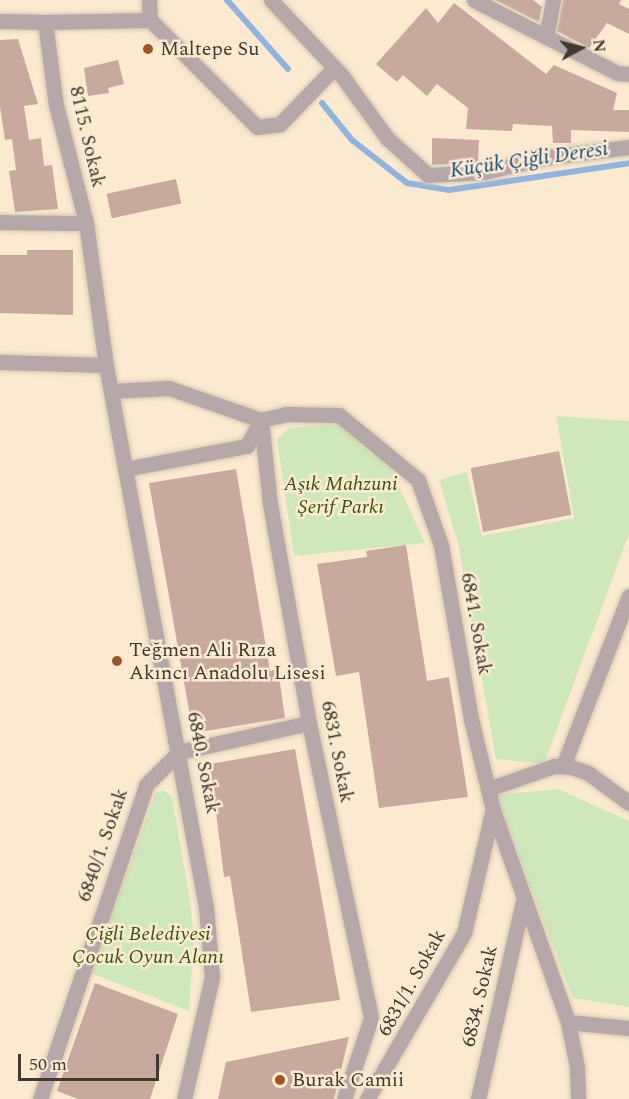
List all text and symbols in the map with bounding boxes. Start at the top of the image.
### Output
north arrow [551,18,611,78]
place label: Maltepe Su [160,37,259,61]
text: N [586,38,612,54]
marker: Maltepe Su [141,42,155,56]
street label: 8115. Sokak [64,84,110,190]
water label: Küçük Çiğli Deresi [448,136,610,184]
park label: Aşık Mahzuni Şerif Parkı [284,472,398,519]
street label: 6841. Sokak [455,571,497,677]
place label: Teğmen Ali Rıza Akıncı Anadolu Lisesi [129,638,326,685]
marker: Teğmen Ali Rıza Akıncı Anadolu Lisesi [110,654,124,668]
street label: 6831. Sokak [315,699,359,805]
street label: 6840. Sokak [181,710,225,816]
street label: 6840/1. Sokak [72,785,134,905]
park label: Çiğli Belediyesi Çocuk Oyun Alanı [72,923,224,970]
street label: 6831/1. Sokak [373,925,451,1041]
street label: 6834. Sokak [457,943,503,1049]
scale bar [21,1042,162,1080]
text: 50 m [29,1051,67,1078]
place label: Burak Camii [292,1068,404,1092]
marker: Burak Camii [273,1073,287,1087]

